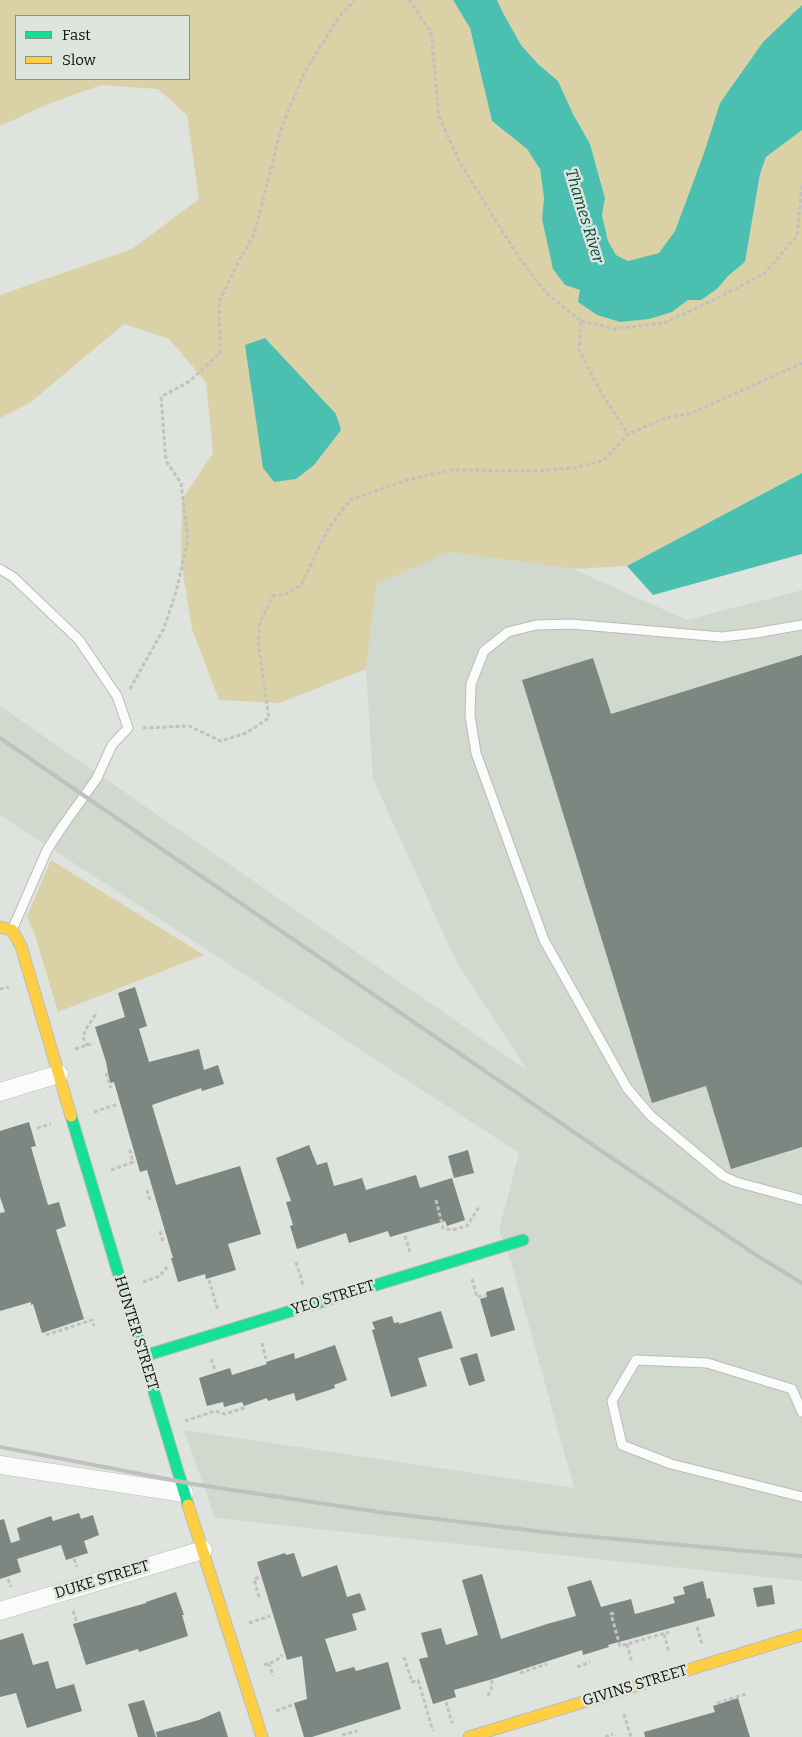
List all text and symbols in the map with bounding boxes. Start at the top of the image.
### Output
legend [15,15,190,80]
text: Fast [62,26,91,44]
text: Slow [62,51,96,69]
water label: Thames River [561,166,607,266]
street label: HUNTER STREET [110,1274,162,1392]
street label: YEO STREET [289,1277,377,1319]
street label: DUKE STREET [53,1557,151,1603]
street label: GIVINS STREET [580,1662,690,1710]

